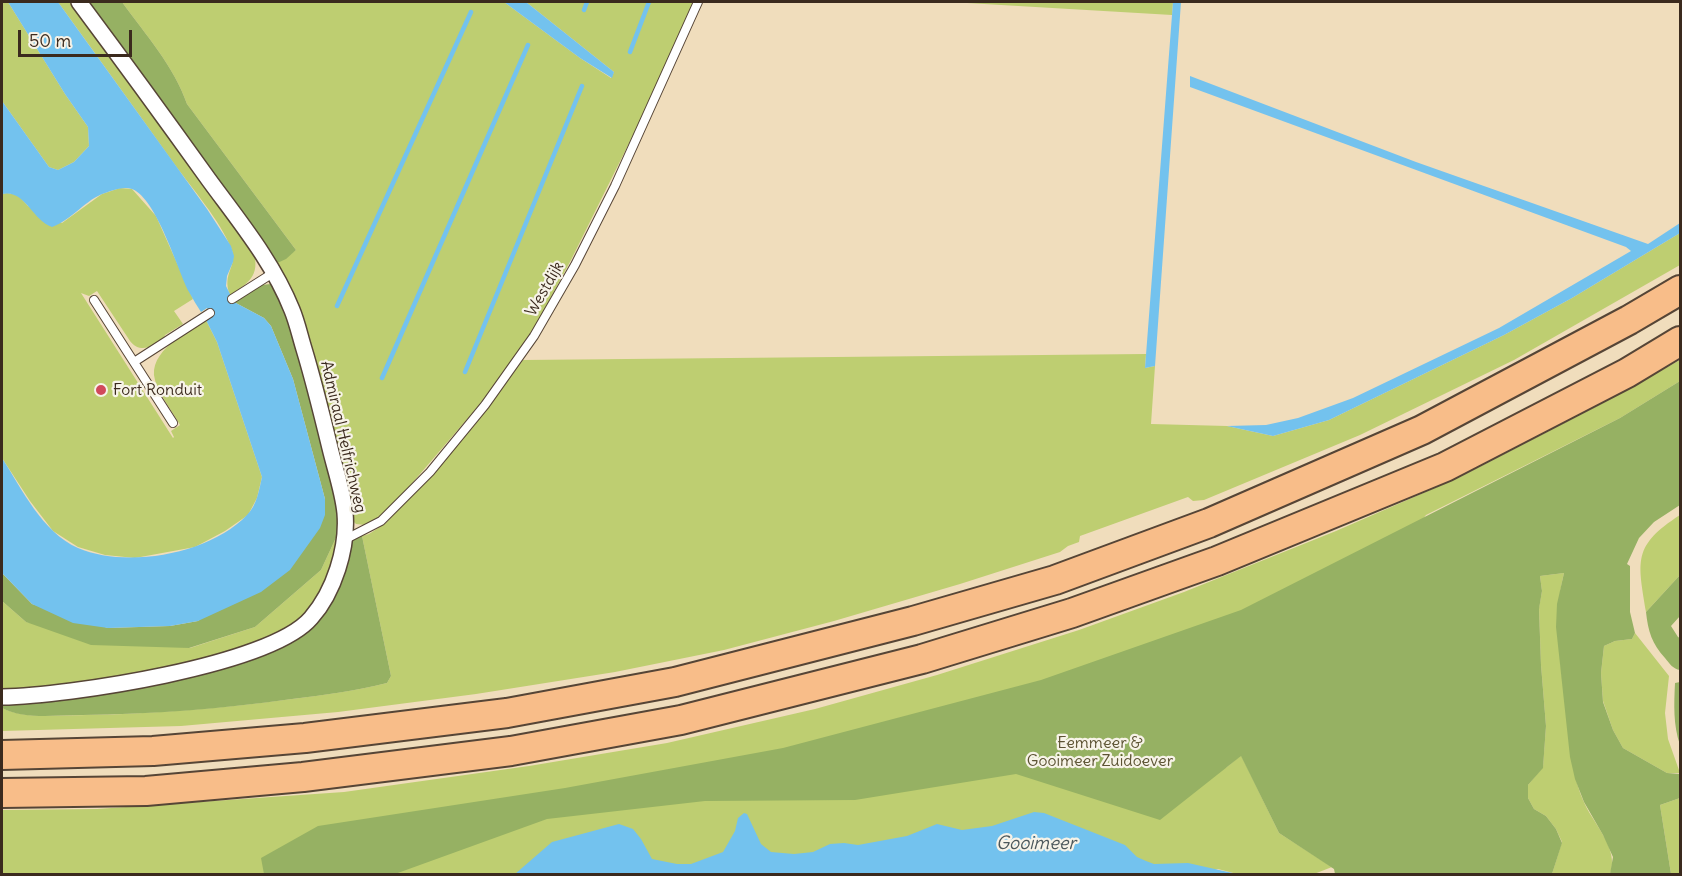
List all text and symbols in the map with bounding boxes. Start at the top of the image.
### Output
scale bar [21,18,135,56]
text: 50 m [29,29,71,52]
street label: Westdijk [522,258,568,320]
street label: Admiraal Helfrichweg [316,359,370,515]
place label: Fort Ronduit [113,380,202,400]
marker: Fort Ronduit [94,383,108,397]
park label: Eemmeer & Gooimeer Zuidoever [1027,733,1173,771]
water label: Gooimeer [996,833,1076,855]

